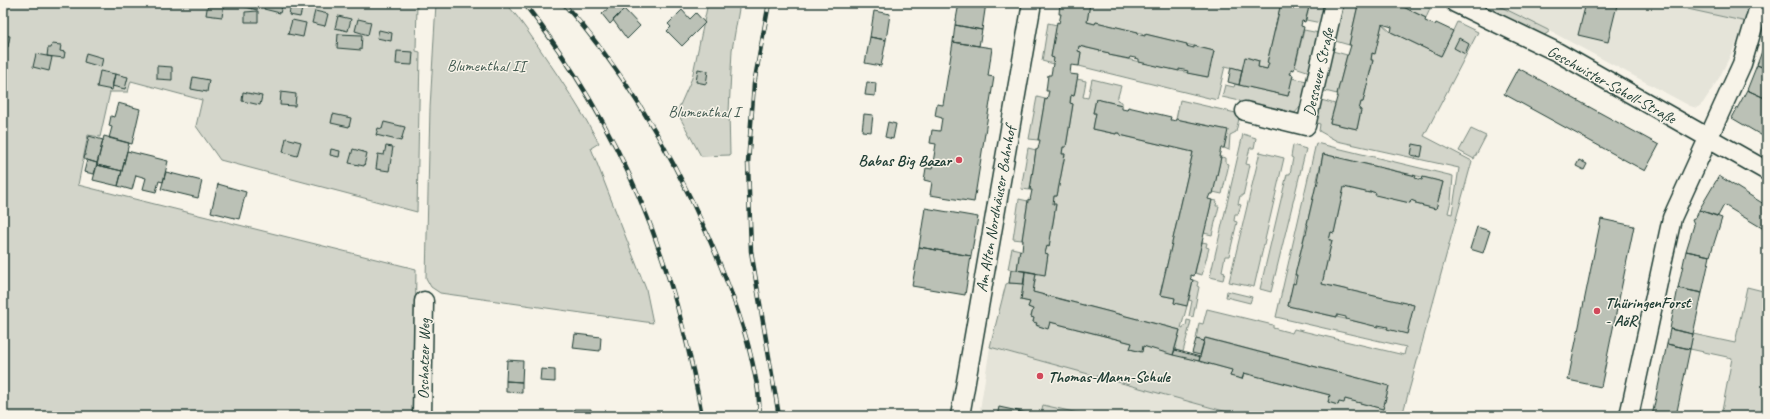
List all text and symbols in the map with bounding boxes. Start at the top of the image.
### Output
street label: Dessauer Straße [1299,24,1339,118]
street label: Geschwister-Scholl-Straße [1544,41,1681,129]
park label: Blumenthal II [447,56,529,76]
park label: Blumenthal I [668,102,743,122]
street label: Am Alten Nordhäuser Bahnhof [972,120,1021,294]
place label: Babas Big Bazar [858,151,953,171]
marker: Babas Big Bazar [954,155,964,165]
place label: ThüringenForst - AöR [1605,293,1692,331]
marker: ThüringenForst - AöR [1592,306,1602,316]
street label: Oschatzer Weg [413,317,435,400]
place label: Thomas-Mann-Schule [1048,367,1171,387]
marker: Thomas-Mann-Schule [1035,371,1045,381]

